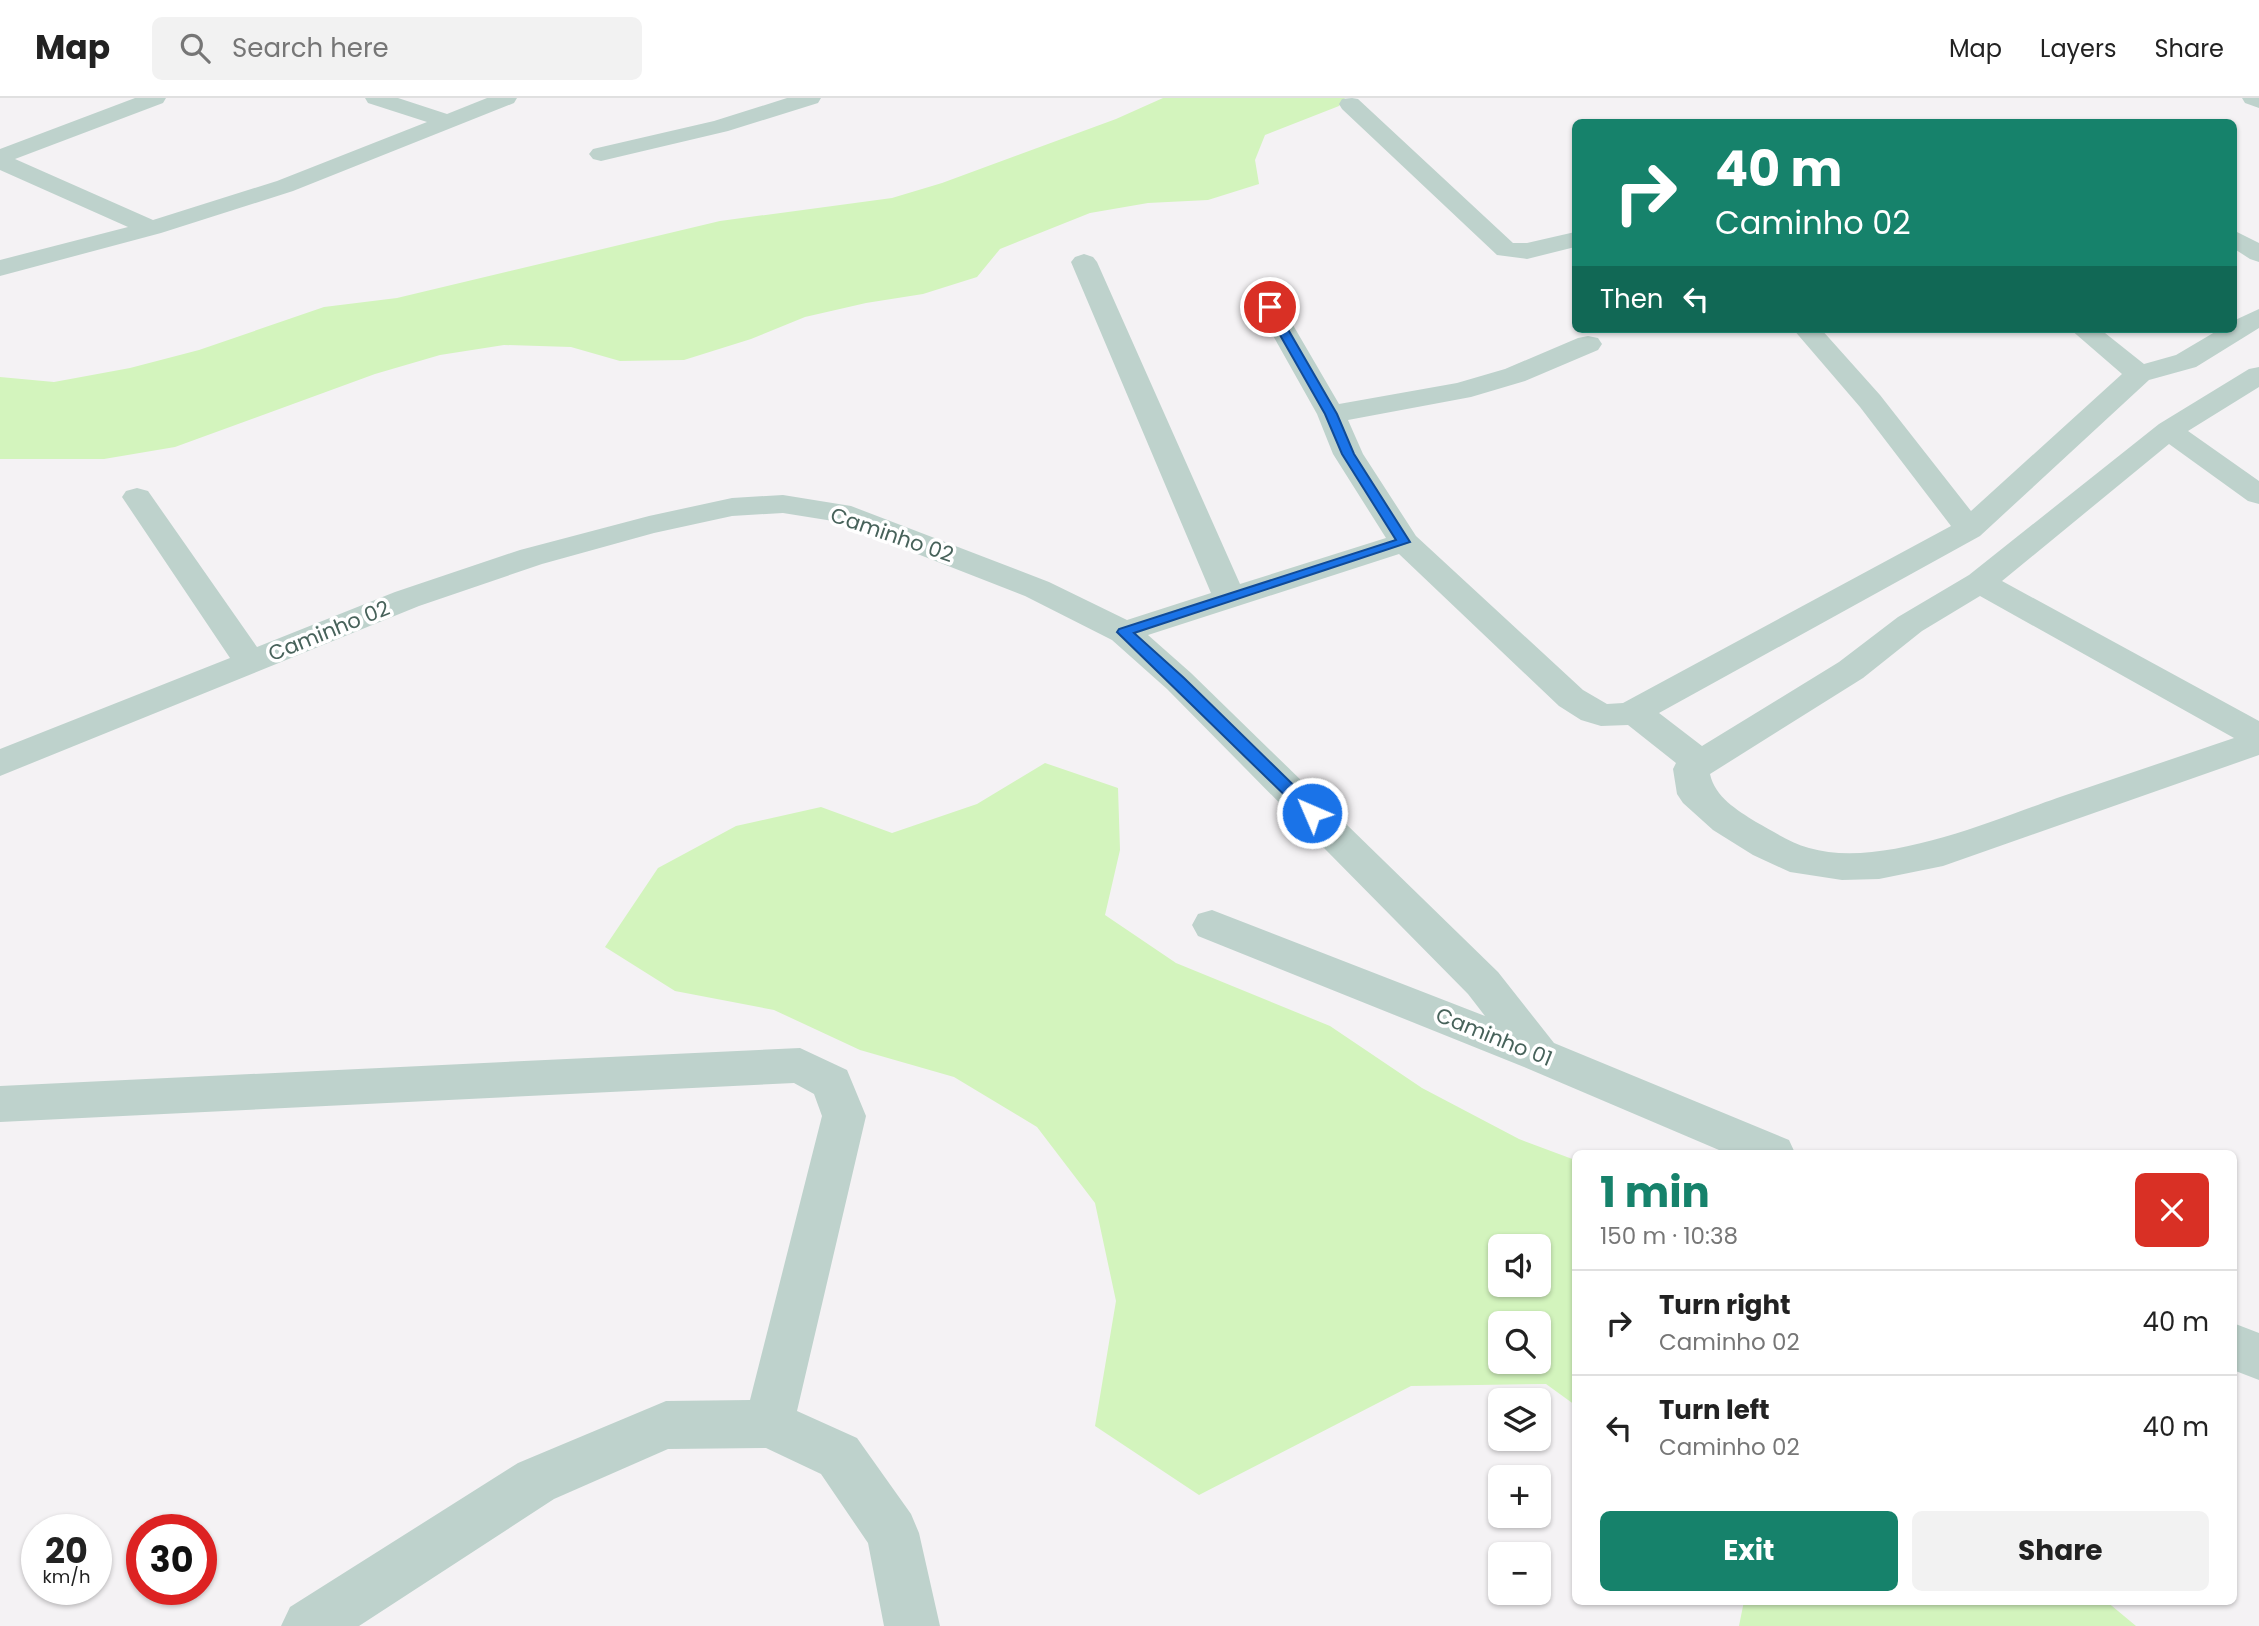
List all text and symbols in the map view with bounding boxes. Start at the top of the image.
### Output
search box [152,17,642,80]
text: Map [35,24,110,71]
icon: search [176,29,214,67]
text: Search here [232,30,389,66]
text: Map [1949,32,2002,65]
text: Layers [2040,32,2116,65]
text: Share [2154,32,2224,65]
text: 40 m [1715,135,1842,203]
icon: right [1600,147,1691,238]
text: Caminho 02 [1715,200,1911,245]
pin [1240,277,1300,337]
icon: left [1677,280,1715,318]
text: Then [1600,281,1663,317]
icon: arrive [1251,288,1289,326]
street label: Caminho 02 [827,500,958,569]
street label: Caminho 02 [264,593,394,668]
position arrow [1275,776,1349,850]
street label: Caminho 01 [1432,1000,1557,1073]
text: 1 min [1600,1163,1710,1222]
button: close [2135,1173,2209,1247]
text: 150 m · 10:38 [1600,1220,1738,1252]
map controls [1488,1234,1551,1605]
button: sound [1488,1234,1551,1297]
text: Turn right [1659,1287,1791,1323]
icon: right [1600,1304,1638,1342]
text: 40 m [2143,1304,2209,1340]
button: search [1488,1311,1551,1374]
text: Caminho 02 [1659,1326,1800,1358]
button: layers [1488,1388,1551,1451]
text: Turn left [1659,1392,1770,1428]
icon: left [1600,1409,1638,1447]
text: 40 m [2143,1409,2209,1445]
text: Caminho 02 [1659,1431,1800,1463]
button: + [1488,1465,1551,1528]
button: Exit [1600,1511,1898,1591]
button: Share [1912,1511,2209,1591]
speed limit sign: 30 [126,1514,217,1605]
text: 20 [45,1526,88,1575]
button: − [1488,1542,1551,1605]
text: km/h [43,1564,90,1589]

